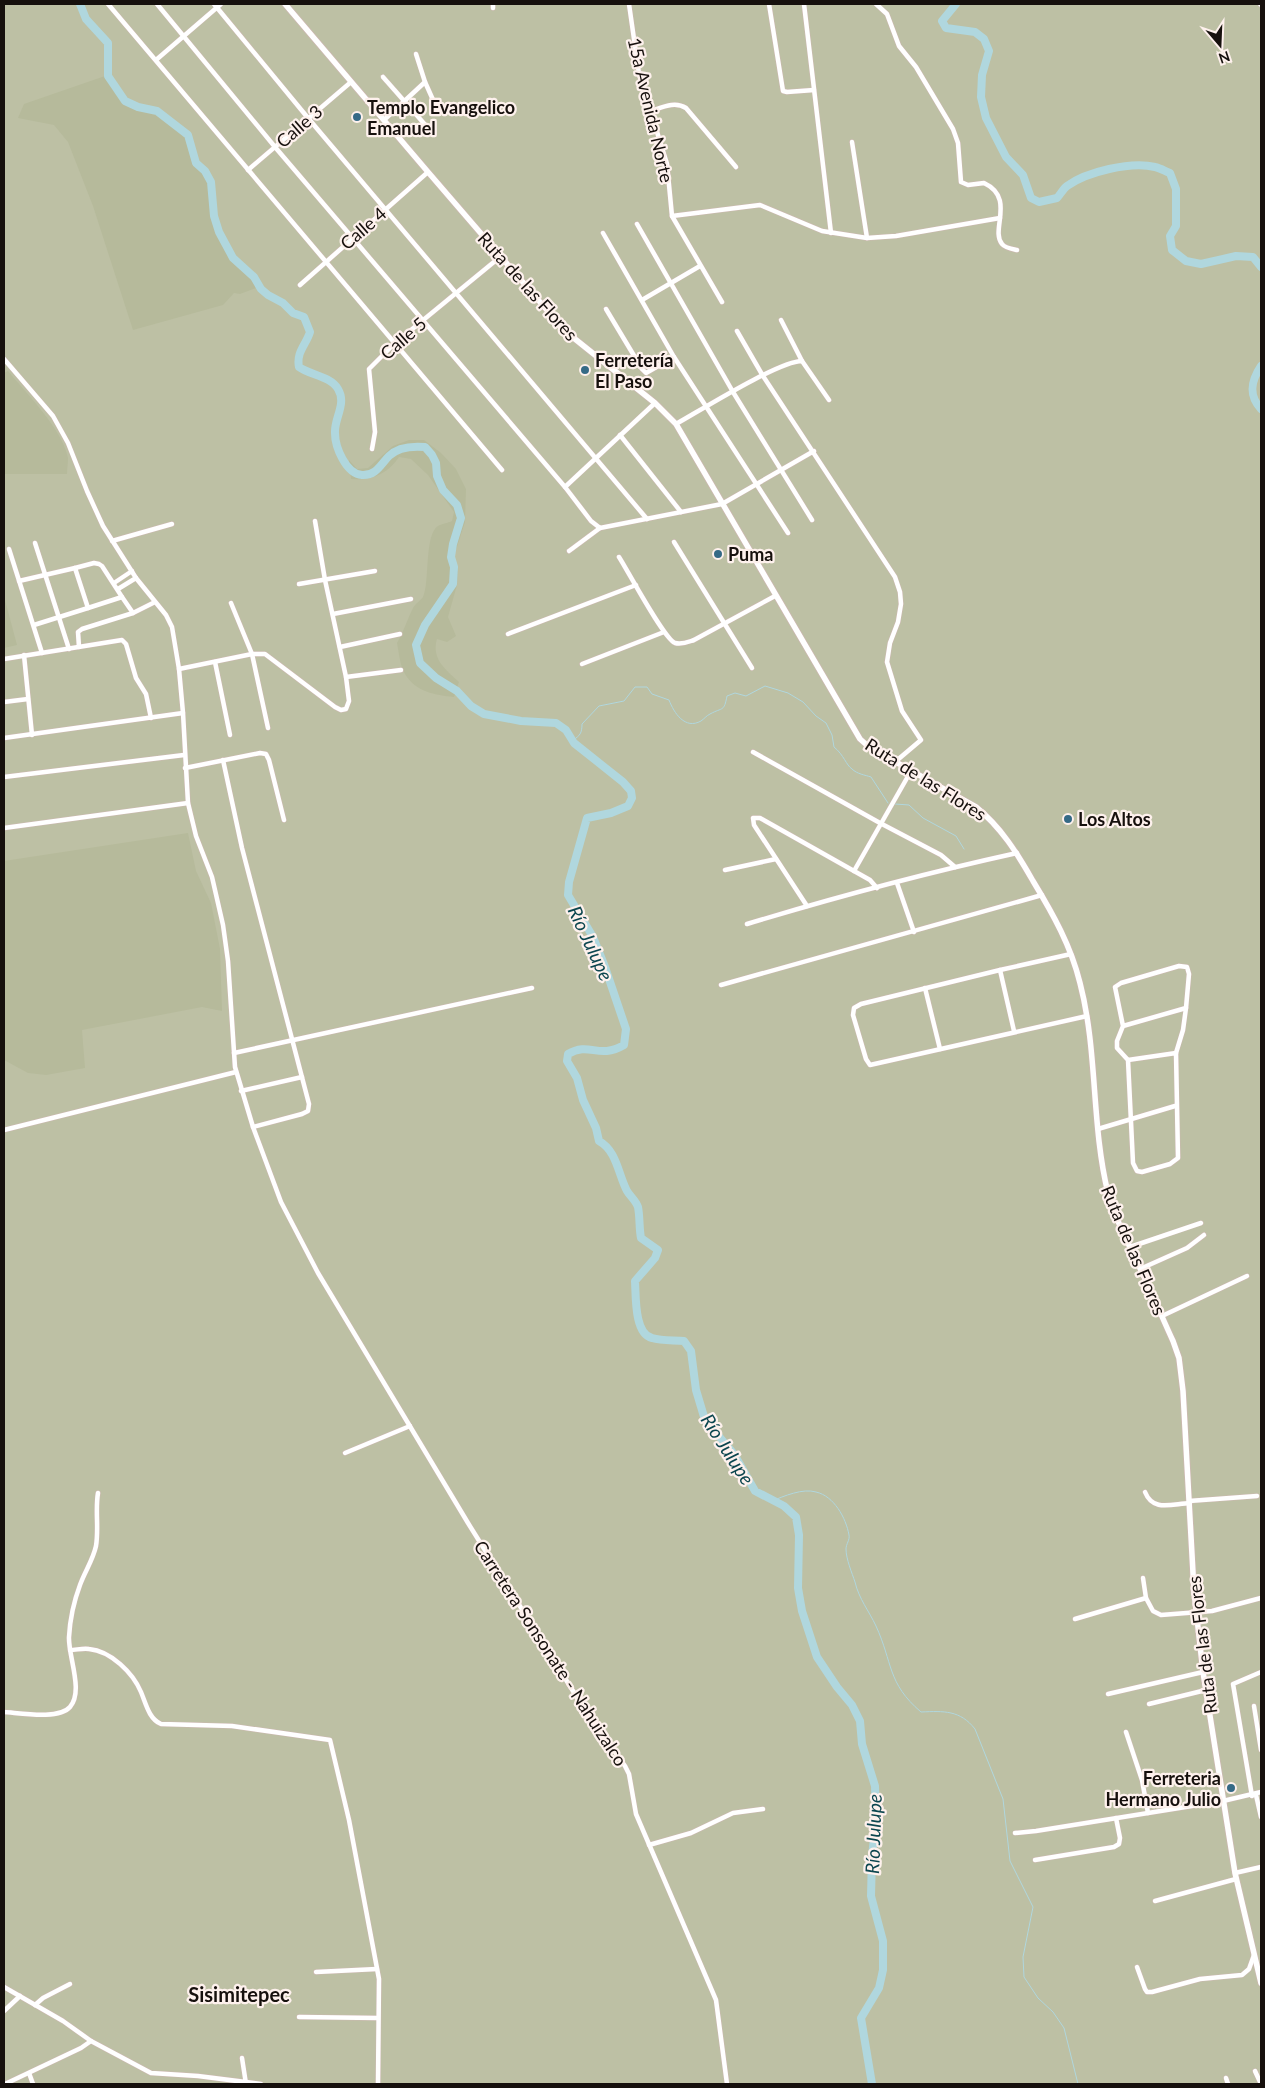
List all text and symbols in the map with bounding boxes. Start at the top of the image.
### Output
north arrow [1195,20,1245,70]
street label: 15a Avenida Norte [624,35,678,185]
text: N [1217,48,1232,68]
place label: Templo Evangelico Emanuel [367,96,515,139]
street label: Calle 3 [271,100,327,152]
marker: Templo Evangelico Emanuel [351,111,363,123]
street label: Calle 4 [335,202,391,254]
street label: Ruta de las Flores [473,227,583,345]
street label: Calle 5 [375,312,431,364]
place label: Ferretería El Paso [595,349,673,392]
marker: Ferretería El Paso [579,364,591,376]
place label: Puma [728,543,773,565]
marker: Puma [712,548,724,560]
street label: Ruta de las Flores [861,733,991,825]
place label: Los Altos [1078,808,1151,830]
marker: Los Altos [1062,813,1074,825]
water label: Río Julupe [564,902,618,984]
street label: Ruta de las Flores [1097,1182,1171,1318]
water label: Río Julupe [697,1409,759,1489]
street label: Carretera Sonsonate - Nahuizalco [470,1536,632,1770]
street label: Ruta de las Flores [1183,1575,1221,1715]
place label: Ferreteria Hermano Julio [1106,1767,1221,1810]
marker: Ferreteria Hermano Julio [1225,1782,1237,1794]
water label: Río Julupe [860,1794,886,1874]
district label: Sisimitepec [188,1982,290,2006]

